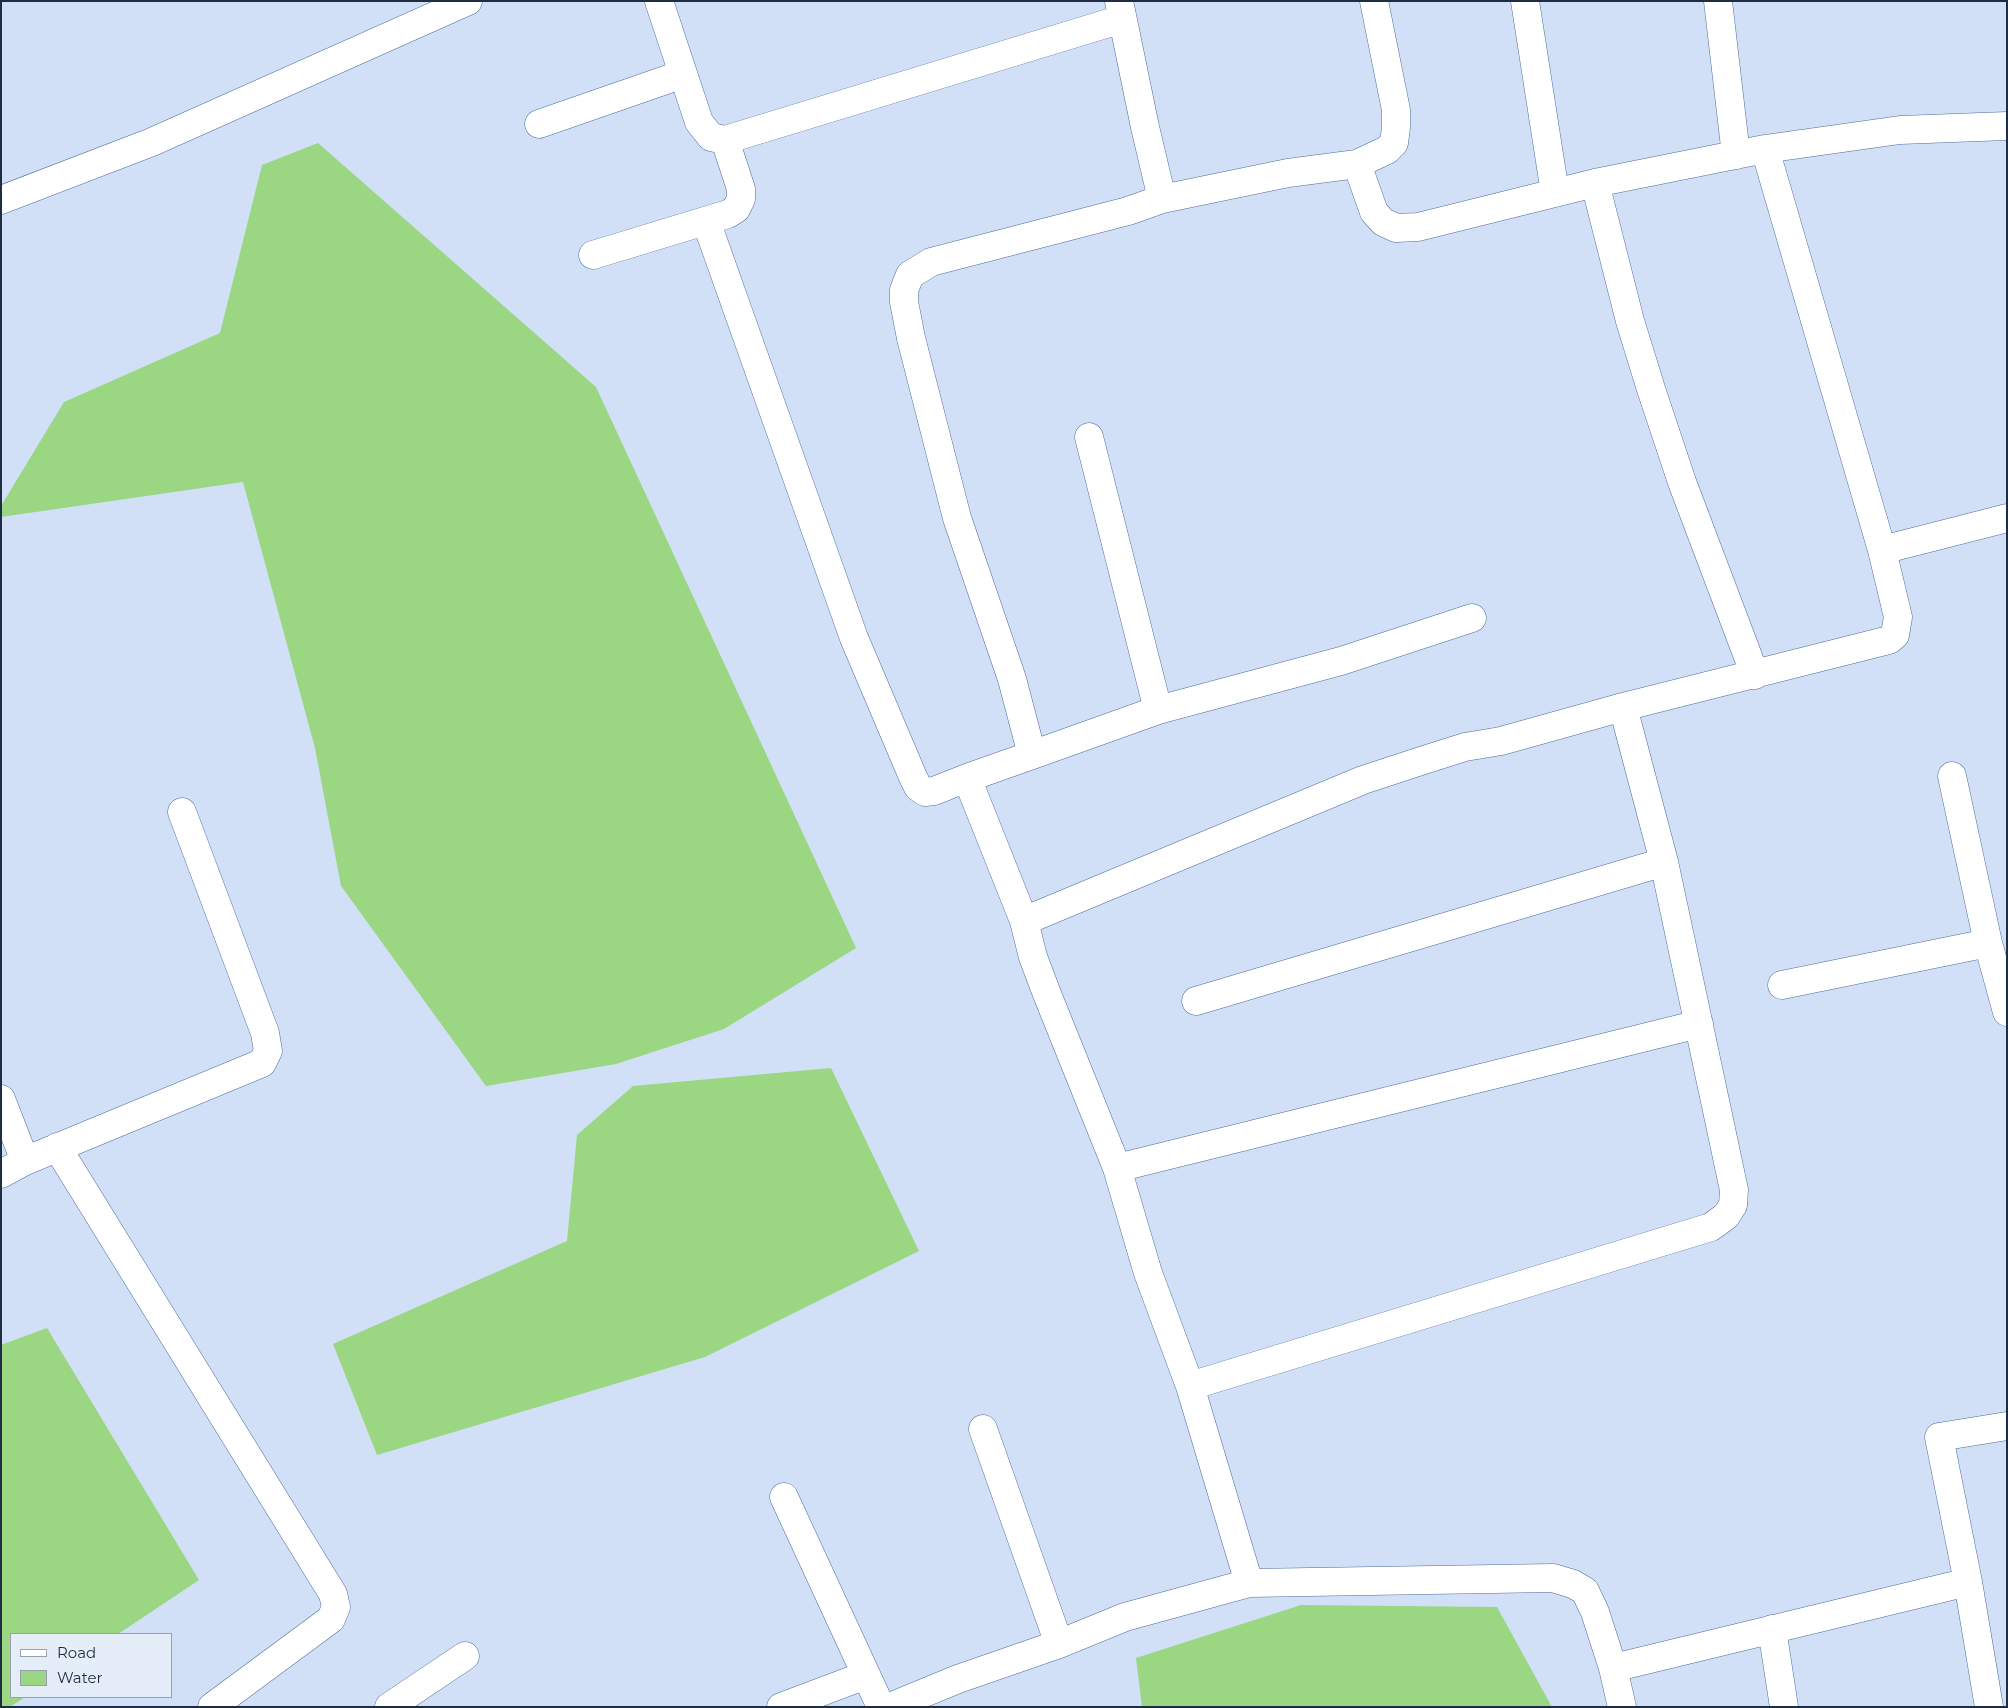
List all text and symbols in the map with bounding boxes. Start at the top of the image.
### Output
legend [10,1633,172,1698]
text: Road [57,1643,96,1662]
text: Water [57,1668,103,1687]

